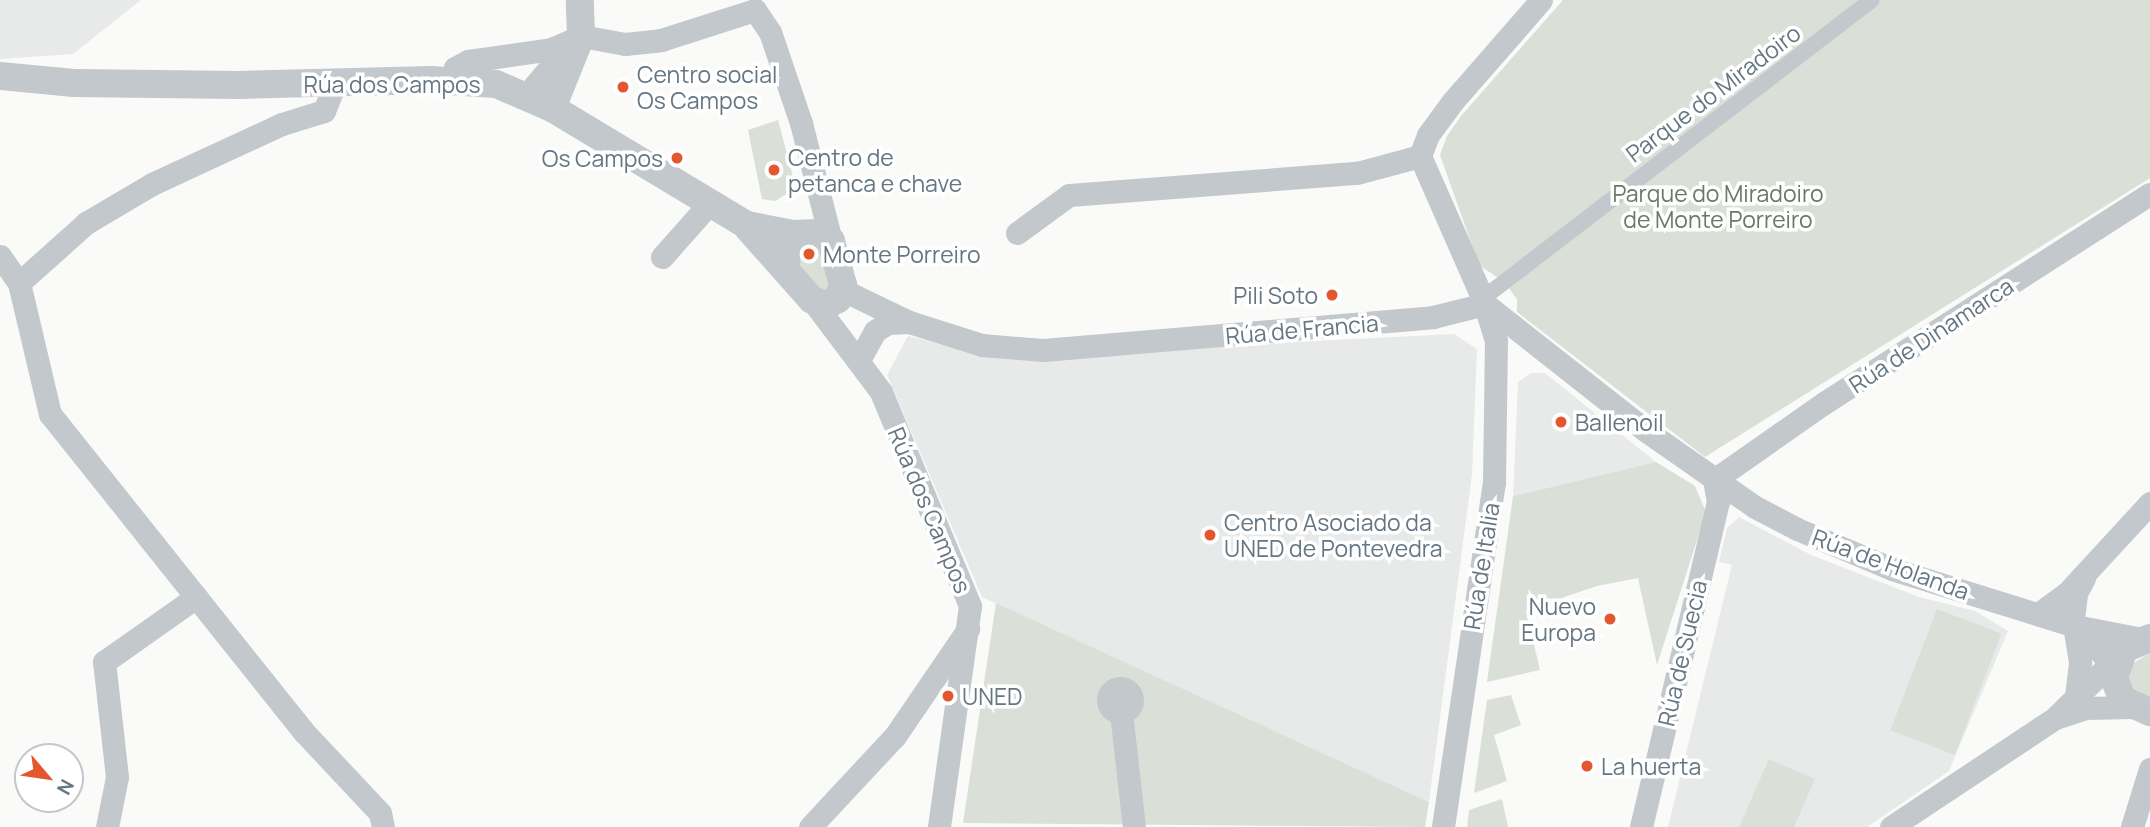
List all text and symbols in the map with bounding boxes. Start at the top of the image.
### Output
street label: Parque do Miradoiro [1620,18,1806,168]
place label: Centro social Os Campos [637,60,777,114]
street label: Rúa dos Campos [303,70,481,98]
marker: Centro social Os Campos [615,79,631,95]
place label: Centro de petanca e chave [788,143,962,197]
place label: Os Campos [542,144,663,172]
marker: Os Campos [669,150,685,166]
marker: Centro de petanca e chave [766,162,782,178]
park label: Parque do Miradoiro de Monte Porreiro [1612,179,1824,233]
place label: Monte Porreiro [823,240,981,268]
marker: Monte Porreiro [801,246,817,262]
street label: Rúa de Dinamarca [1844,272,2018,398]
place label: Pili Soto [1233,281,1318,309]
marker: Pili Soto [1324,287,1340,303]
street label: Rúa de Francia [1224,309,1380,349]
place label: Ballenoil [1575,408,1664,436]
marker: Ballenoil [1553,414,1569,430]
street label: Rúa dos Campos [883,423,977,597]
street label: Rúa de Italia [1457,501,1505,631]
place label: Centro Asociado da UNED de Pontevedra [1224,508,1442,562]
street label: Rúa de Holanda [1809,523,1973,605]
marker: Centro Asociado da UNED de Pontevedra [1202,527,1218,543]
street label: Rúa de Suecia [1652,577,1712,729]
place label: Nuevo Europa [1521,592,1596,646]
marker: Nuevo Europa [1602,611,1618,627]
place label: UNED [962,682,1022,710]
marker: UNED [940,688,956,704]
north arrow [14,743,84,813]
place label: La huerta [1601,752,1701,780]
marker: La huerta [1579,758,1595,774]
text: N [51,775,80,799]

